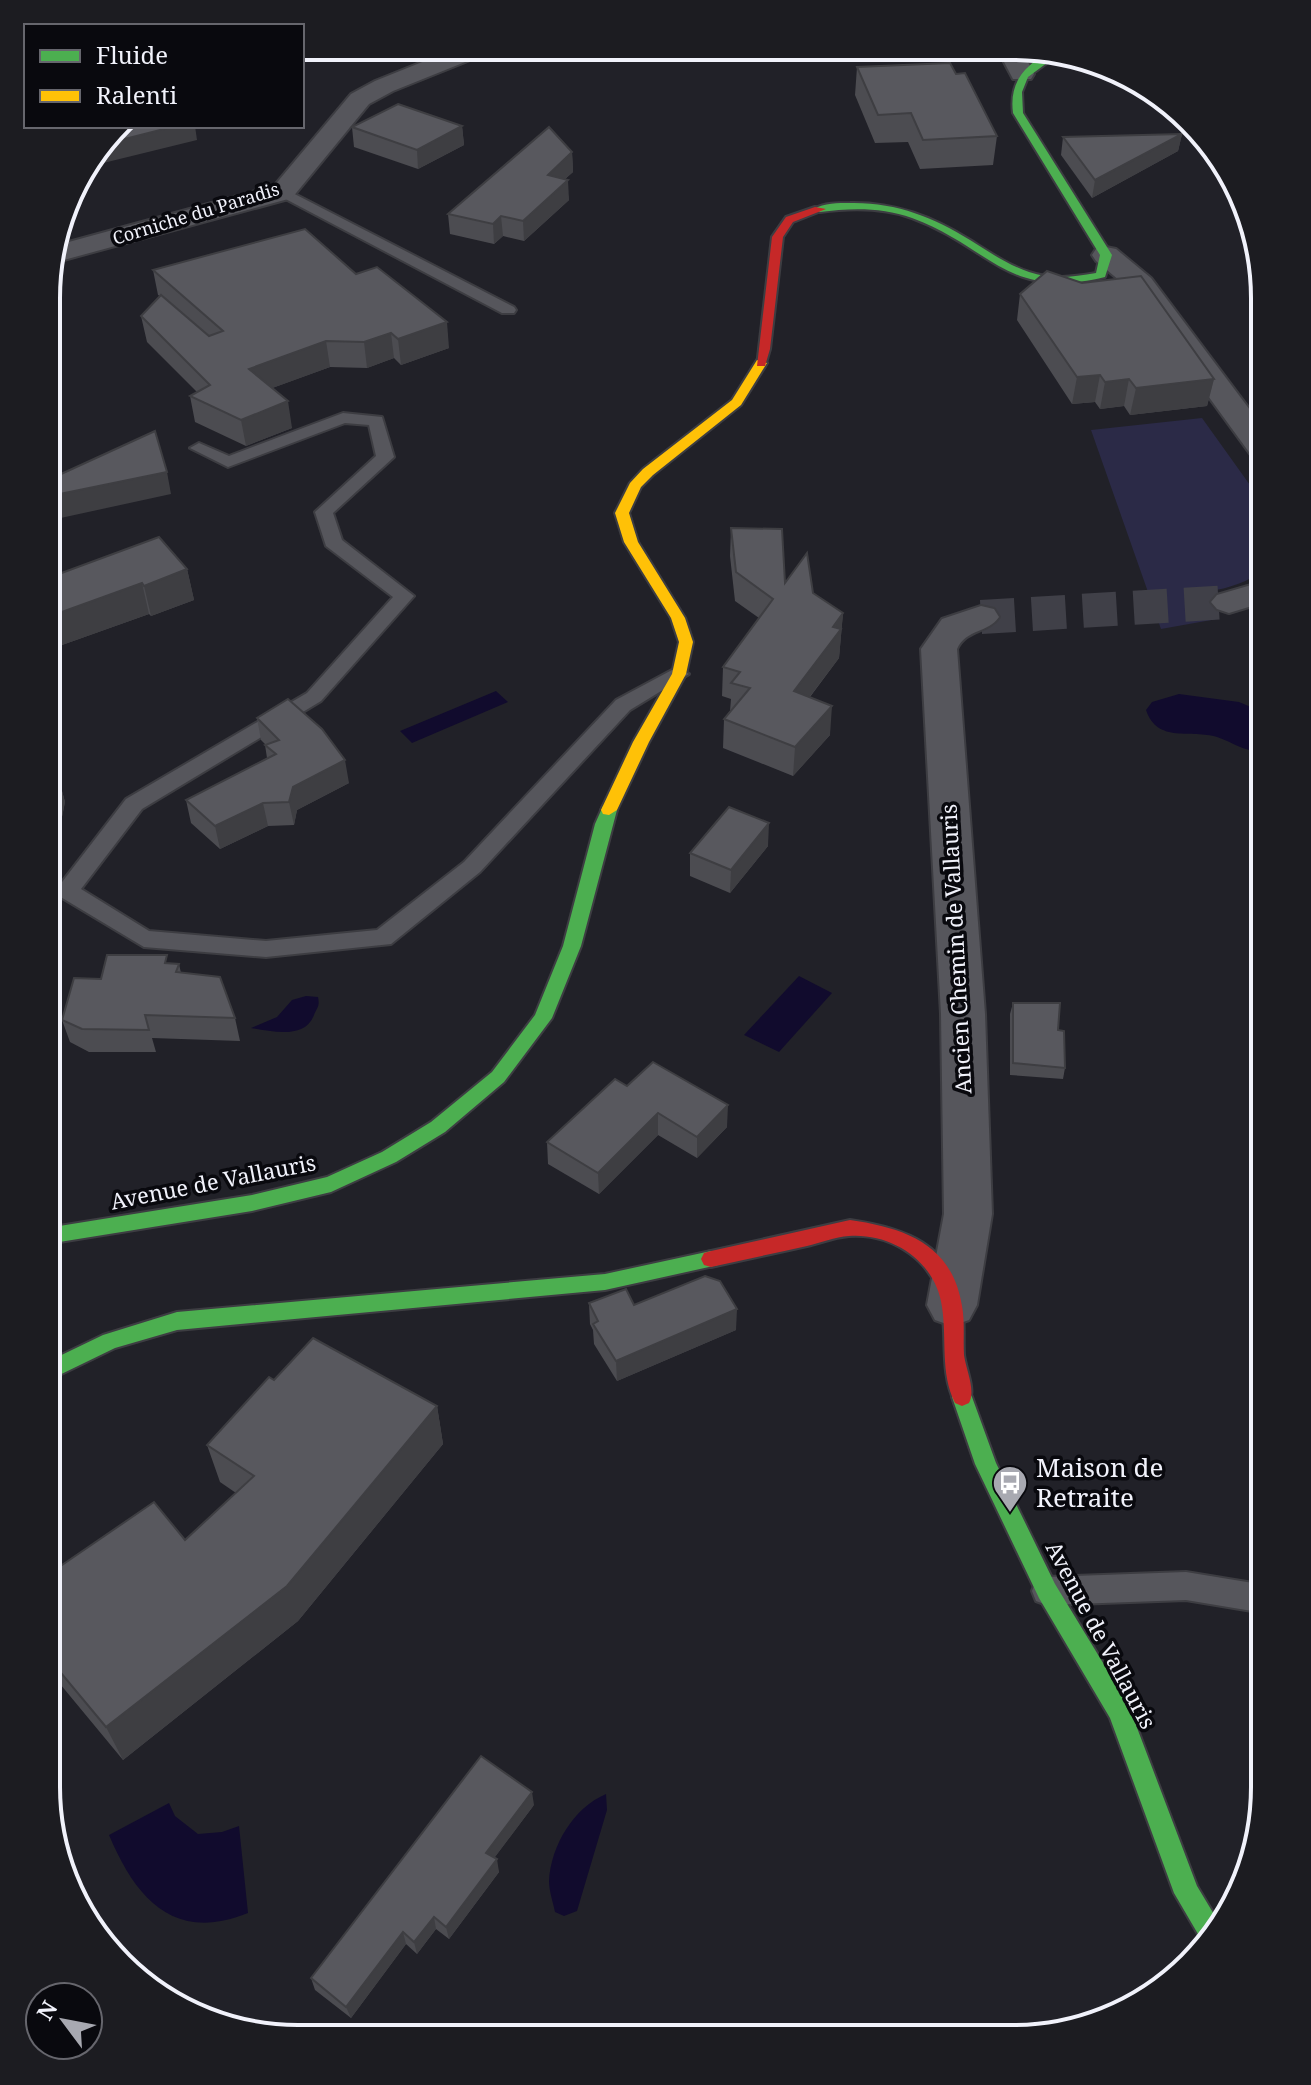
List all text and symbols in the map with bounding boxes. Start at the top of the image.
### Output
legend [24,24,304,128]
text: Fluide [96,38,168,71]
text: Ralenti [96,78,177,111]
street label: Corniche du Paradis [109,176,282,250]
street label: Ancien Chemin de Vallauris [932,803,978,1095]
street label: Avenue de Vallauris [108,1146,318,1216]
place label: Maison de Retraite [1036,1449,1163,1515]
bus stop icon: Maison de Retraite [991,1464,1029,1514]
street label: Avenue de Vallauris [1040,1535,1164,1734]
north arrow [24,1981,104,2061]
text: N [29,1995,64,2025]

